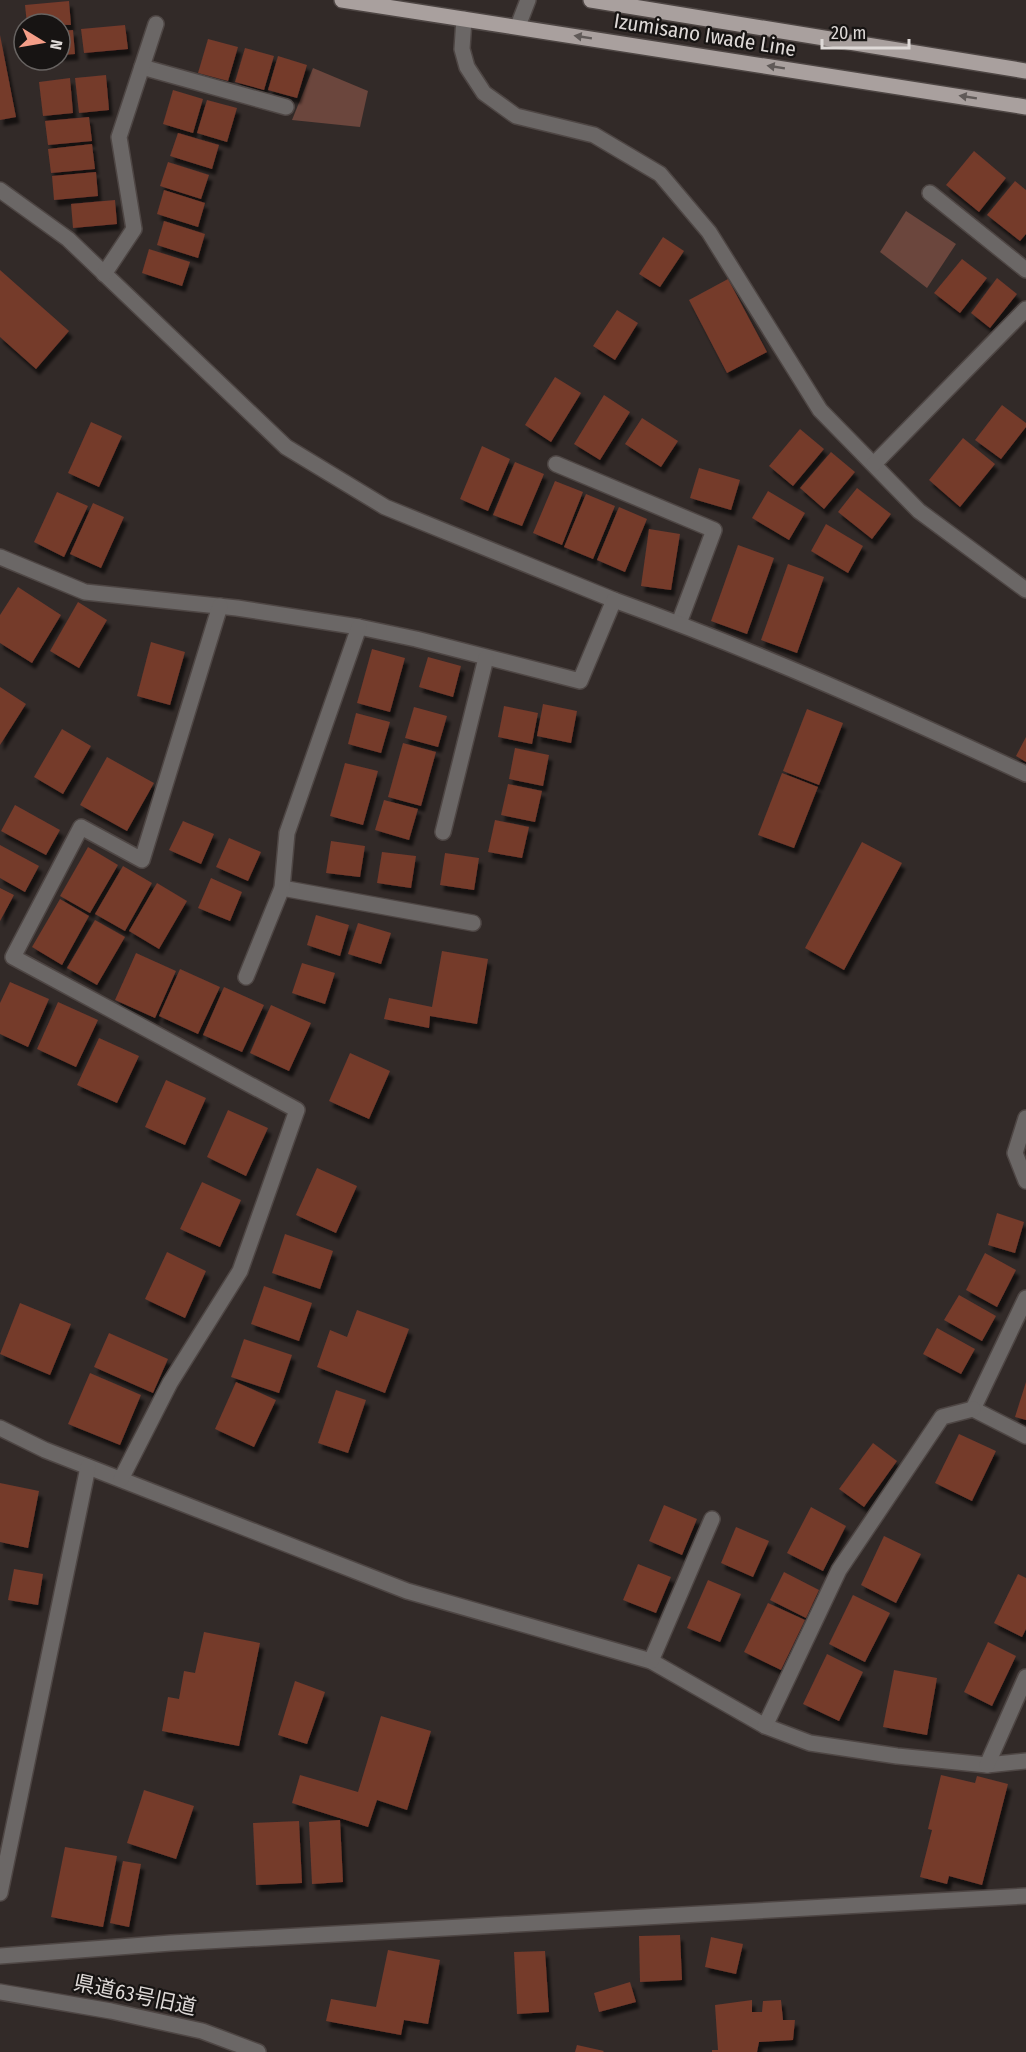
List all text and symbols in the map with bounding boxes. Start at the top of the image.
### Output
street label: Izumisano Iwade Line [612,8,798,62]
north arrow [12,12,72,72]
scale bar [822,12,909,50]
text: 20 m [831,22,866,44]
one-way arrow [573,32,592,41]
text: N [46,38,66,51]
one-way arrow [766,62,785,71]
one-way arrow [959,93,978,102]
street label: 県道63号旧道 [71,1969,199,2021]

